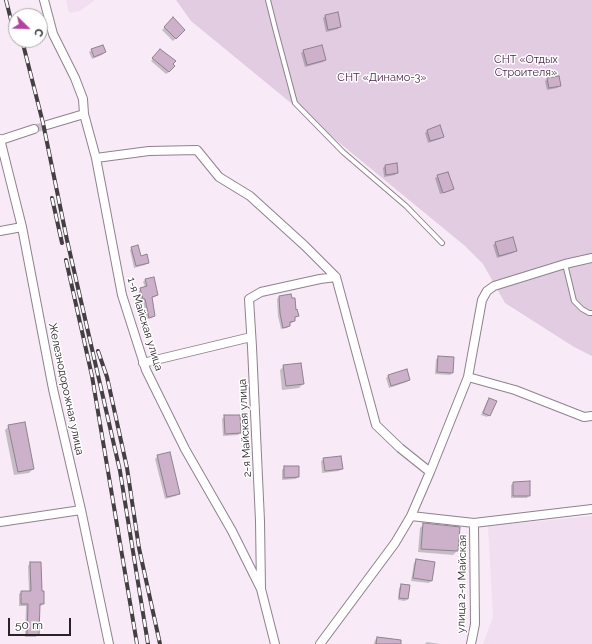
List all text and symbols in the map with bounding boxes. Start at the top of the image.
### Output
north arrow [8,8,48,48]
text: С [31,26,46,38]
park label: СНТ «Отдых Строителя» [494,53,558,79]
park label: СНТ «Динамо-3» [337,71,427,85]
street label: 1-я Майская улица [124,276,166,372]
street label: Железнодорожная улица [46,322,86,456]
street label: 2-я Майская улица [236,379,254,477]
street label: улица 2-я Майская [455,535,469,633]
scale bar [10,610,73,636]
text: 50 m [15,618,43,632]

